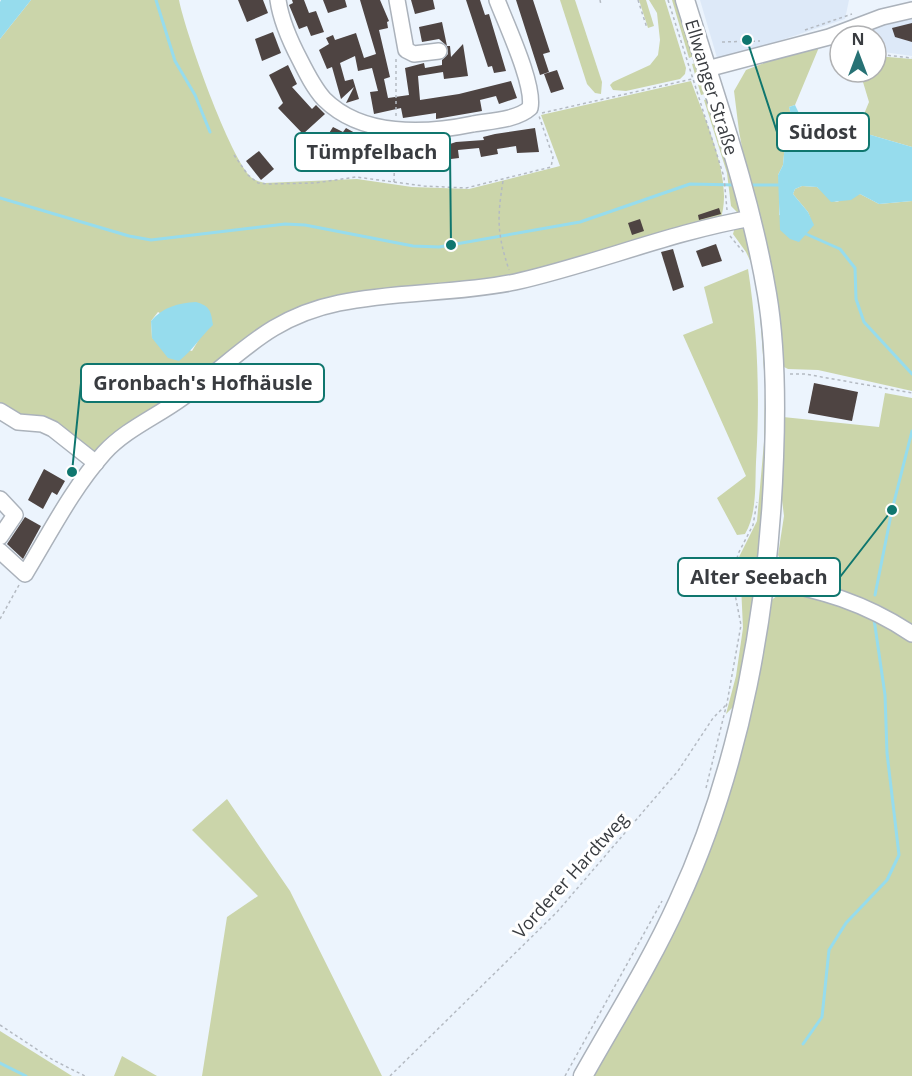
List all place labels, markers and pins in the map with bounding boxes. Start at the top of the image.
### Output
callout: Südost [777,113,869,151]
callout: Tümpfelbach [295,133,450,171]
callout: Gronbach's Hofhäusle [81,364,324,402]
callout: Alter Seebach [678,558,840,596]

